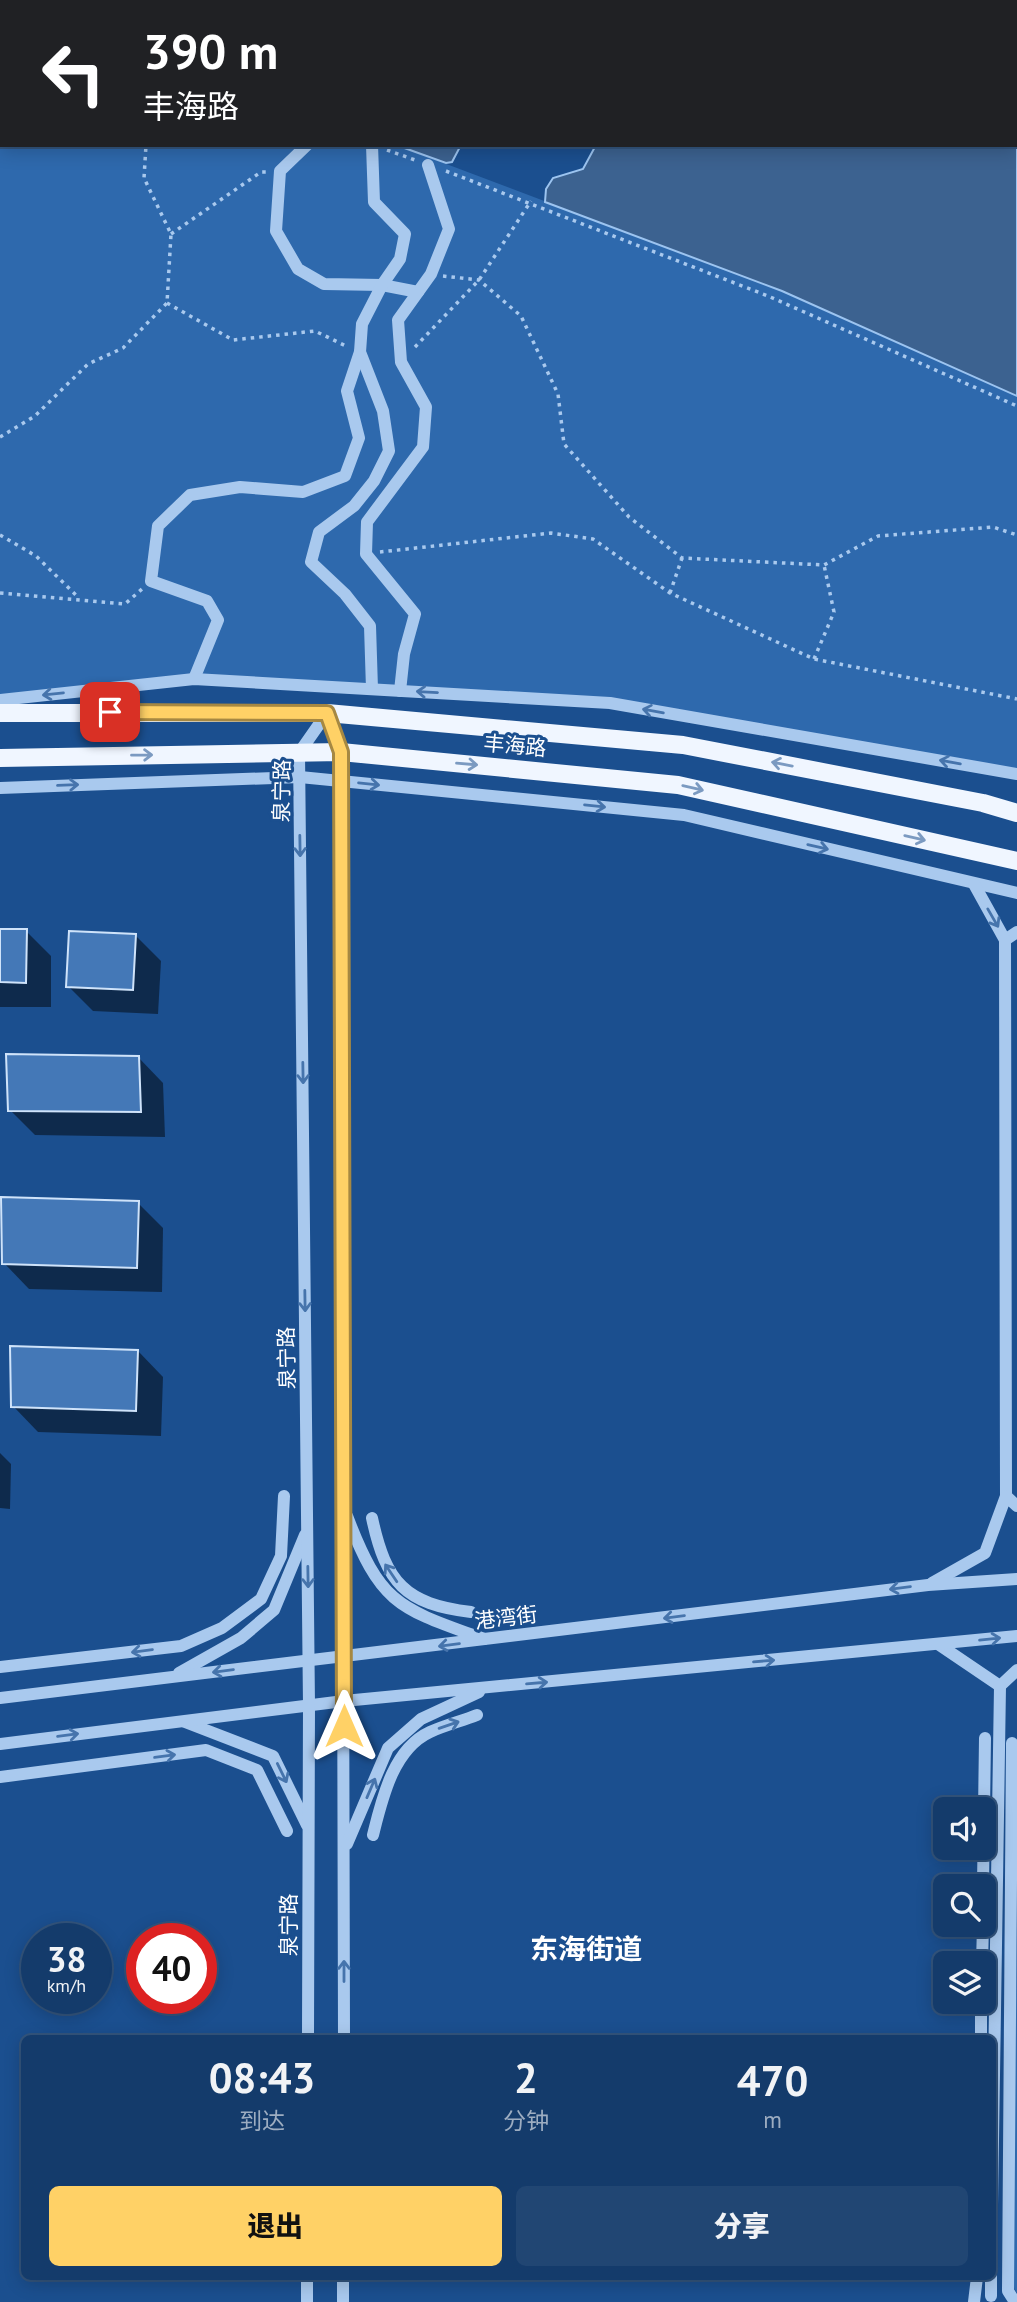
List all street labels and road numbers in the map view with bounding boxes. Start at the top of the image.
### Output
street label: 丰海路 [482,729,548,762]
street label: 泉宁路 [267,759,296,823]
street label: 泉宁路 [272,1326,301,1390]
street label: 港湾街 [473,1600,539,1635]
street label: 泉宁路 [275,1894,302,1957]

